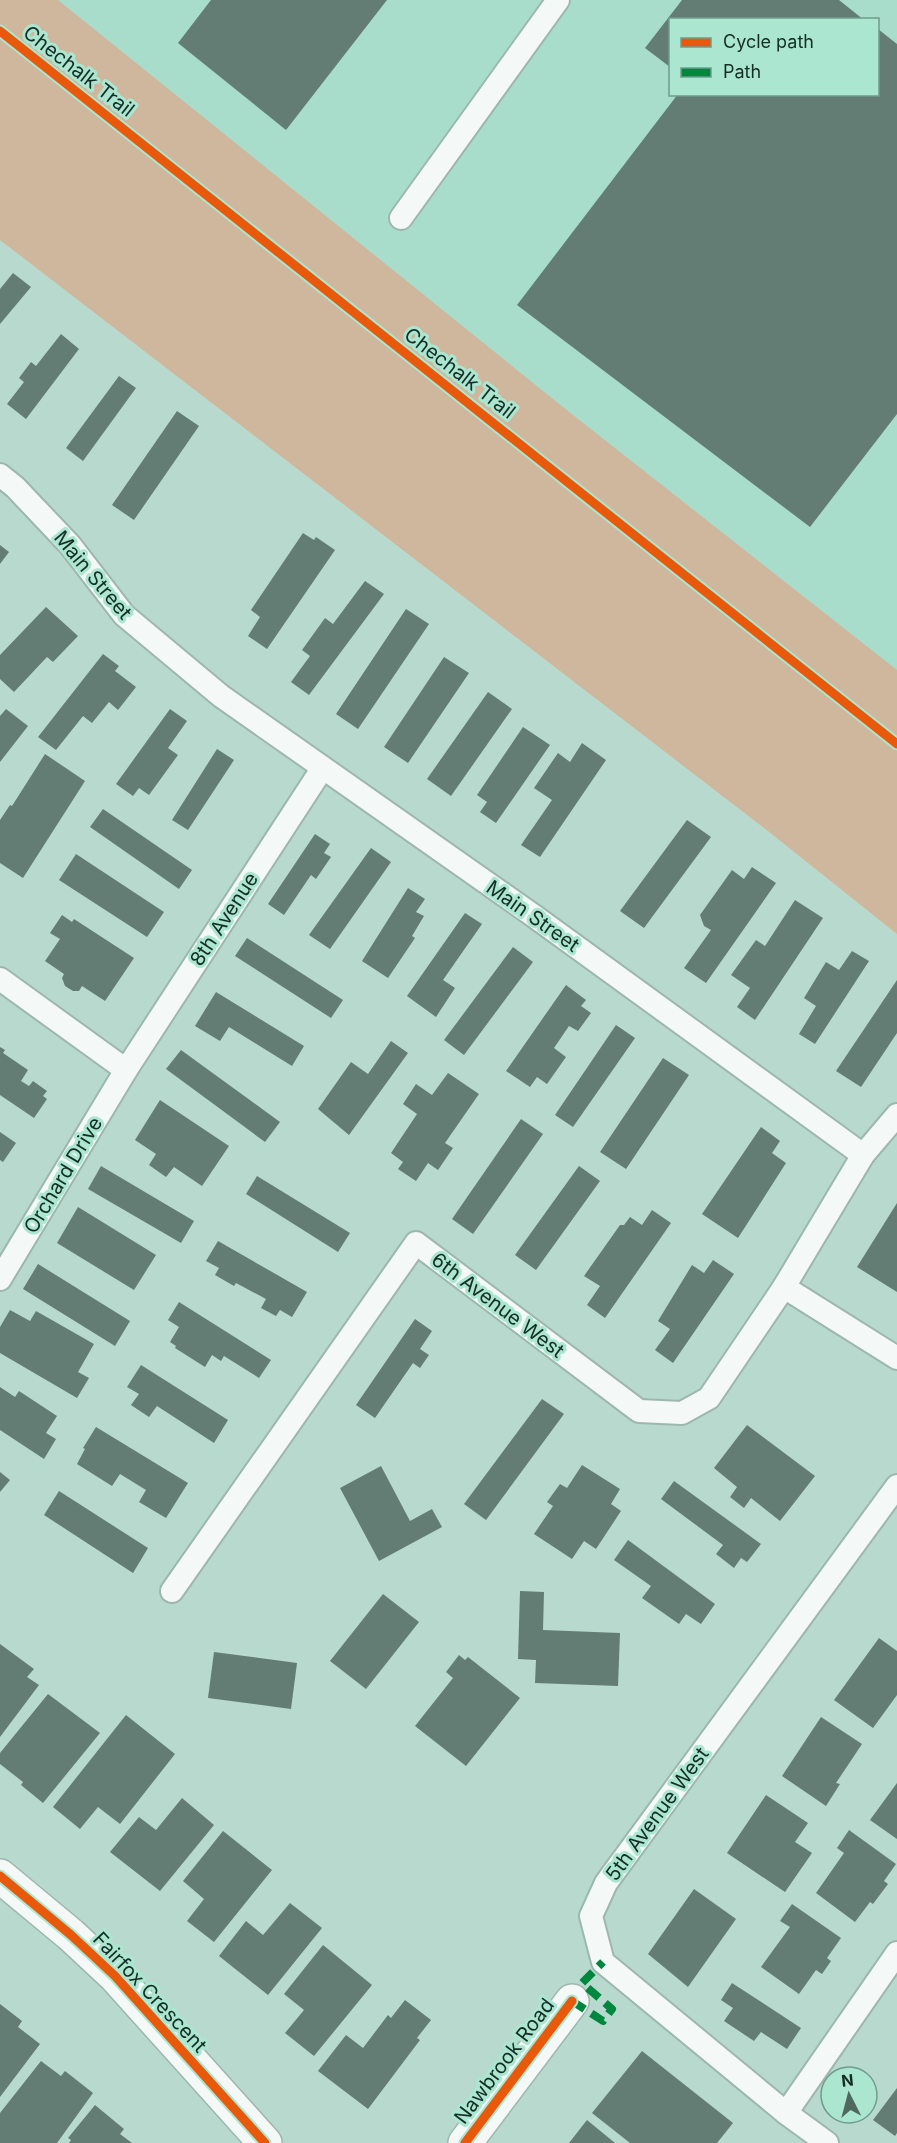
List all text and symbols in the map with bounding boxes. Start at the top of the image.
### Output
legend [669,18,879,96]
street label: Chechalk Trail [19,20,139,122]
text: Cycle path [723,31,814,52]
text: Path [723,61,761,82]
street label: Chechalk Trail [400,322,520,424]
street label: Main Street [49,526,137,624]
street label: 8th Avenue [185,868,263,970]
street label: Main Street [482,875,584,957]
street label: Orchard Drive [19,1112,107,1238]
street label: 6th Avenue West [427,1247,569,1363]
street label: 5th Avenue West [600,1742,714,1886]
street label: Fairfox Crescent [88,1927,212,2057]
street label: Nawbrook Road [449,1994,559,2128]
north arrow [819,2065,879,2125]
text: N [840,2069,855,2091]

